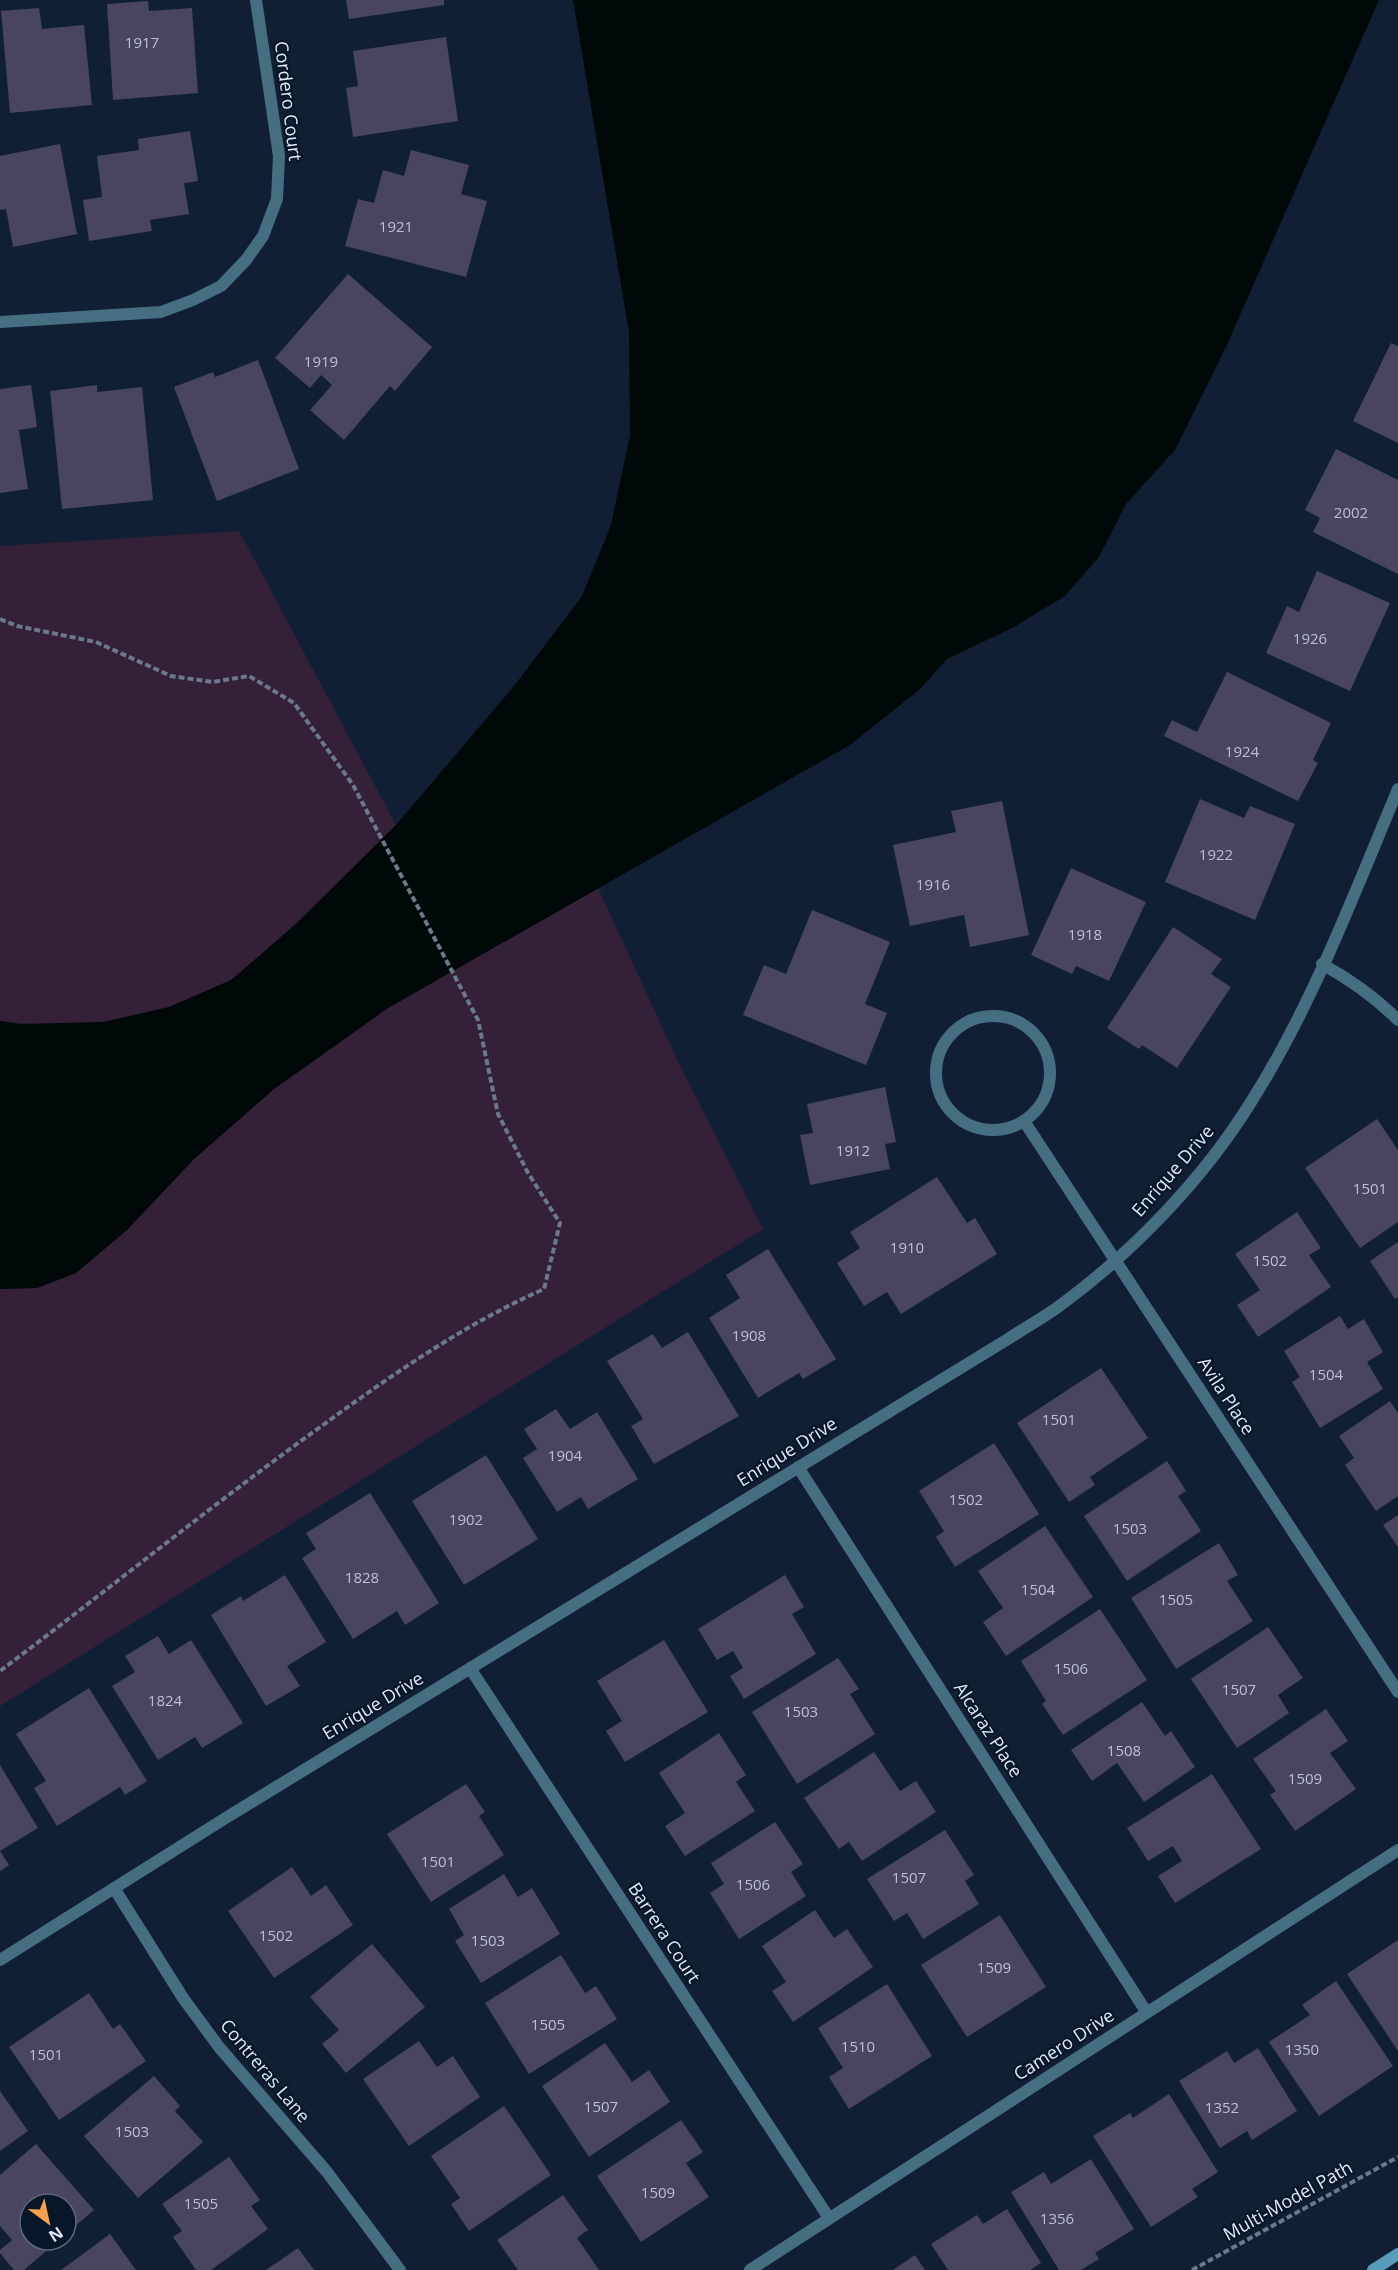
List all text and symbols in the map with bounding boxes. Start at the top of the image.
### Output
house number: 1917 [125,32,159,52]
street label: Cordero Court [270,40,308,162]
house number: 1921 [379,216,413,236]
house number: 1919 [304,351,338,371]
house number: 2002 [1334,502,1368,522]
house number: 1926 [1293,628,1327,648]
house number: 1924 [1225,741,1260,761]
house number: 1922 [1199,844,1233,864]
house number: 1916 [916,874,950,894]
house number: 1918 [1068,924,1102,944]
street label: Enrique Drive [1126,1120,1219,1221]
house number: 1912 [836,1140,870,1160]
house number: 1501 [1353,1178,1387,1198]
house number: 1910 [890,1237,924,1257]
house number: 1502 [1253,1250,1287,1270]
house number: 1908 [732,1325,766,1345]
street label: Avila Place [1193,1352,1261,1439]
house number: 1504 [1309,1364,1344,1384]
house number: 1501 [1042,1409,1076,1429]
street label: Enrique Drive [732,1411,841,1491]
house number: 1904 [548,1445,583,1465]
house number: 1502 [949,1489,983,1509]
house number: 1902 [449,1509,483,1529]
house number: 1503 [1113,1518,1147,1538]
house number: 1828 [345,1567,379,1587]
house number: 1504 [1021,1579,1056,1599]
house number: 1505 [1159,1589,1193,1609]
house number: 1506 [1054,1658,1088,1678]
street label: Enrique Drive [318,1666,427,1745]
street label: Alcaraz Place [949,1677,1029,1782]
house number: 1507 [1222,1679,1256,1699]
house number: 1824 [148,1690,183,1710]
house number: 1503 [784,1701,818,1721]
house number: 1508 [1107,1740,1141,1760]
house number: 1509 [1288,1768,1322,1788]
house number: 1501 [421,1851,455,1871]
house number: 1507 [892,1867,926,1887]
house number: 1506 [736,1874,770,1894]
street label: Barrera Court [623,1877,706,1987]
house number: 1502 [259,1925,293,1945]
house number: 1503 [471,1930,505,1950]
house number: 1509 [977,1957,1011,1977]
street label: Camero Drive [1009,2003,1118,2086]
street label: Contreras Lane [215,2014,316,2127]
house number: 1505 [531,2014,565,2034]
house number: 1510 [841,2036,875,2056]
house number: 1350 [1285,2039,1319,2059]
house number: 1501 [29,2044,63,2064]
house number: 1507 [584,2096,618,2116]
house number: 1352 [1205,2097,1239,2117]
house number: 1503 [115,2121,149,2141]
street label: Multi-Model Path [1219,2155,1356,2246]
house number: 1509 [641,2182,675,2202]
north arrow [18,2192,78,2252]
house number: 1505 [184,2193,218,2213]
house number: 1356 [1040,2208,1074,2228]
text: N [45,2222,68,2247]

